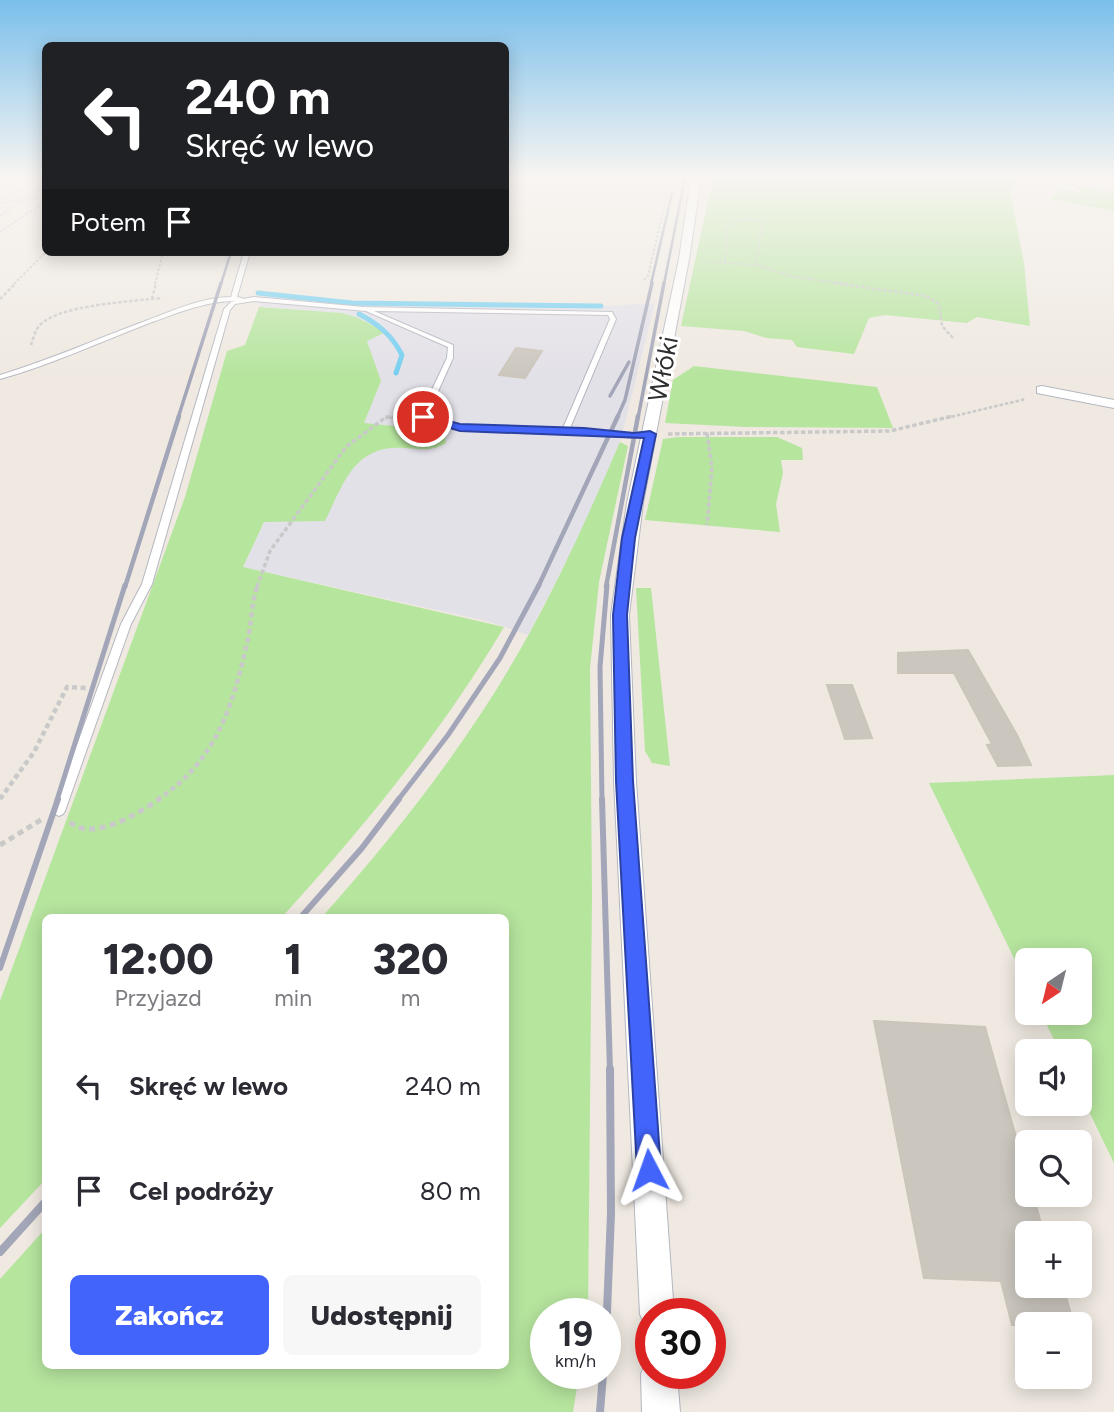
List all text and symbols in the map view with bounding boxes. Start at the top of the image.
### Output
text: 240 m [185,67,331,126]
icon: left [70,70,161,161]
text: Skręć w lewo [185,127,374,165]
icon: arrive [160,203,198,241]
text: Potem [70,206,146,238]
street label: Włóki [641,334,685,404]
pin [393,387,453,447]
icon: arrive [404,398,442,436]
text: 12:00 [103,934,214,985]
text: 1 [284,934,302,985]
text: 320 [373,934,448,985]
north arrow [1015,948,1092,1026]
map controls [1015,948,1092,1389]
text: Przyjazd [115,984,202,1012]
text: min [274,984,312,1012]
text: m [401,984,420,1012]
button: sound [1015,1039,1092,1116]
icon: left [70,1067,108,1105]
text: Skręć w lewo [129,1070,288,1102]
text: 240 m [405,1070,481,1102]
button: search [1015,1130,1092,1207]
position arrow [612,1133,686,1207]
icon: arrive [70,1172,108,1210]
text: Cel podróży [129,1175,273,1207]
text: 80 m [420,1175,481,1207]
button: + [1015,1221,1092,1298]
button: Zakończ [70,1275,269,1355]
button: Udostępnij [283,1275,481,1355]
speed limit sign: 30 [635,1298,726,1389]
button: − [1015,1312,1092,1389]
text: 19 [558,1313,593,1355]
text: km/h [555,1350,596,1372]

